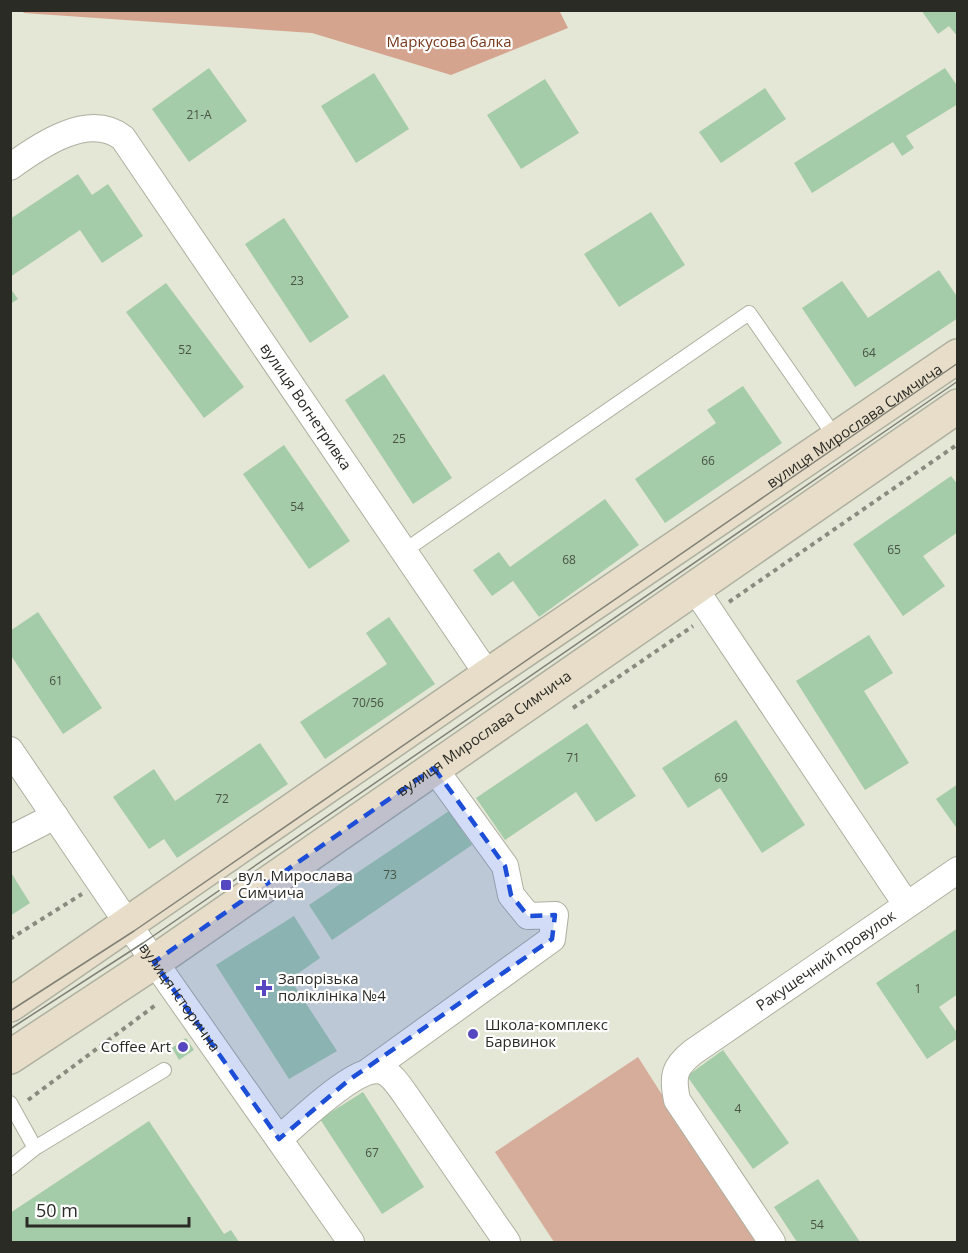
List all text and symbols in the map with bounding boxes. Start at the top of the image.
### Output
park label: Маркусова балка [386,31,512,51]
house number: 21-А [186,106,212,123]
house number: 23 [290,272,304,289]
street label: вулиця Вогнетривка [256,339,357,474]
house number: 52 [178,341,192,358]
house number: 64 [862,344,876,361]
street label: вулиця Мирослава Симчича [762,359,946,492]
house number: 25 [392,430,406,447]
house number: 66 [701,452,715,469]
house number: 54 [290,498,304,515]
house number: 65 [887,541,901,558]
house number: 68 [562,551,576,568]
street label: вулиця Мирослава Симчича [392,665,575,800]
house number: 61 [49,672,63,689]
house number: 70/56 [352,694,384,711]
house number: 71 [566,749,580,766]
house number: 69 [714,769,728,786]
house number: 72 [215,790,229,807]
place label: вул. Мирослава Симчича [238,865,353,902]
house number: 73 [383,866,397,883]
marker: вул. Мирослава Симчича [219,878,233,892]
street label: Ракушечний провулок [752,905,899,1015]
street label: вулиця Історична [135,938,226,1055]
place label: Запорізька поліклініка №4 [278,968,386,1005]
marker: Запорізька поліклініка №4 [255,979,273,997]
house number: 1 [915,980,921,997]
place label: Школа-комплекс Барвинок [485,1014,608,1051]
marker: Школа-комплекс Барвинок [466,1027,480,1041]
place label: Coffee Art [101,1036,171,1056]
marker: Coffee Art [176,1040,190,1054]
house number: 4 [735,1100,742,1117]
house number: 67 [365,1144,379,1161]
scale bar [27,1190,189,1228]
text: 50 m [36,1198,78,1222]
house number: 54 [810,1216,824,1233]

